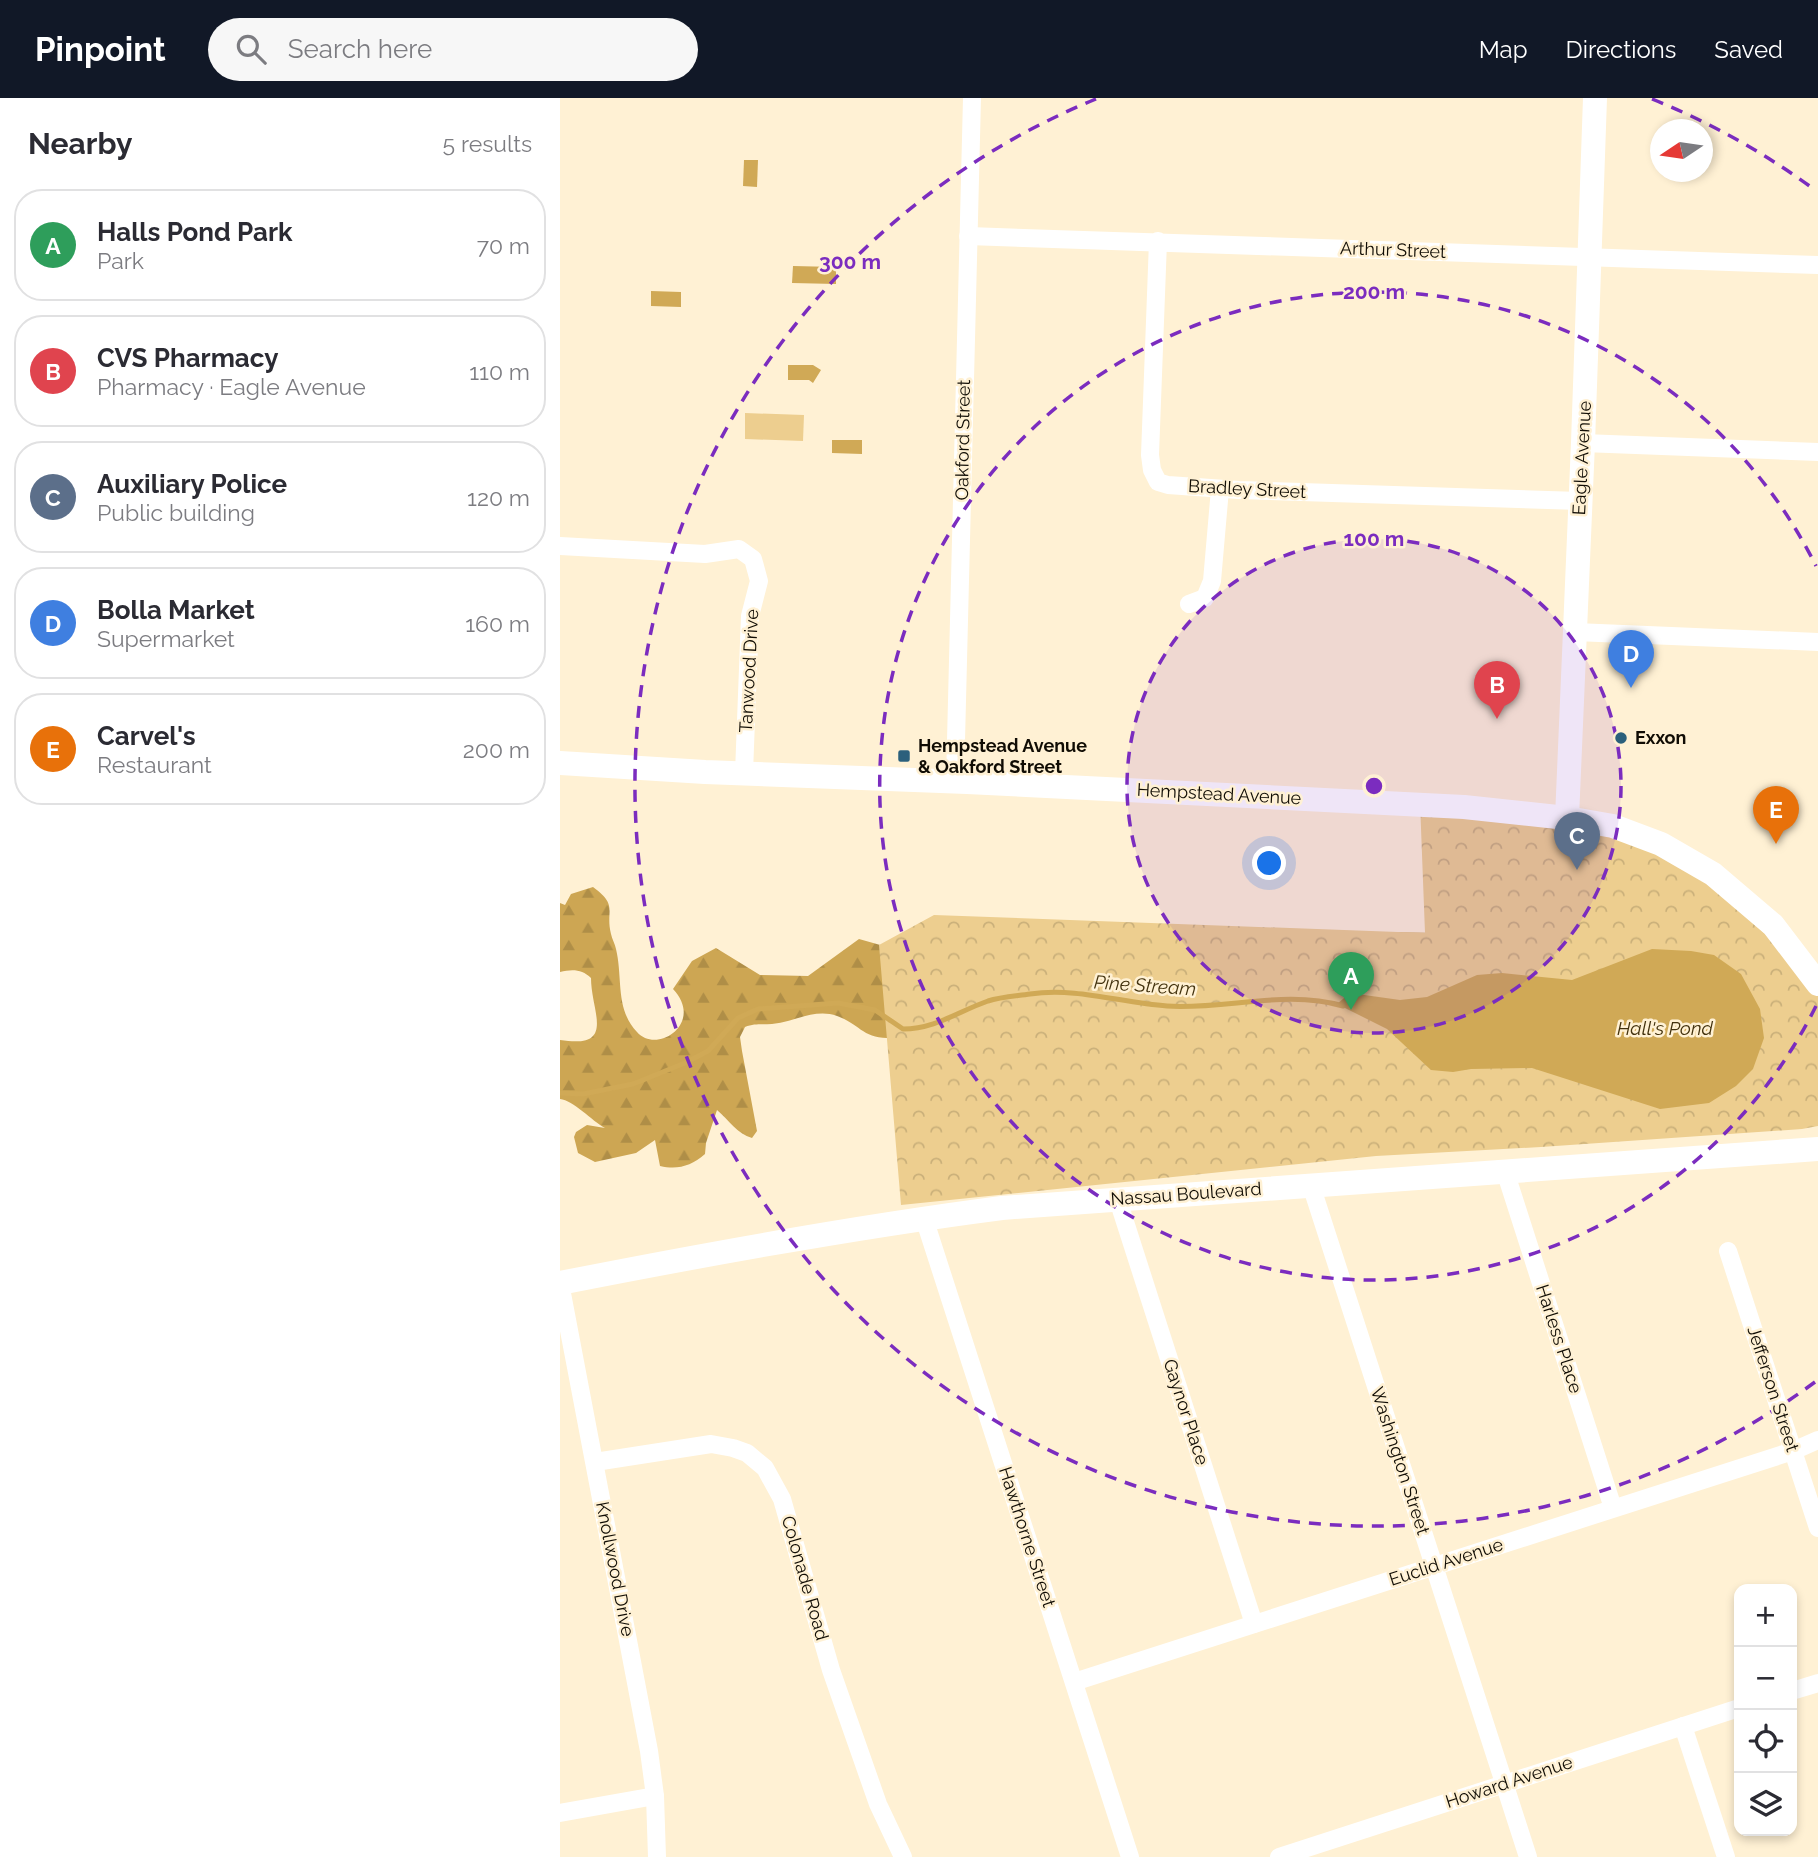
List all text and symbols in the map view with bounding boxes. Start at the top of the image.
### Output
search box [208,18,698,81]
text: Pinpoint [35,30,166,69]
icon: search [232,30,270,68]
text: Search here [288,34,432,64]
text: Map [1479,35,1528,64]
text: Directions [1566,35,1676,64]
text: Saved [1714,35,1783,64]
north arrow [1650,119,1713,182]
text: Nearby [28,126,132,161]
text: 5 results [443,130,532,157]
text: Halls Pond Park [97,217,293,247]
text: A [45,232,61,259]
text: 70 m [477,232,530,259]
street label: Arthur Street [1340,237,1446,262]
text: Park [97,247,144,274]
text: 300 m [819,249,881,274]
text: 200 m [1343,279,1405,304]
text: CVS Pharmacy [97,343,278,373]
text: B [45,358,61,385]
text: 110 m [469,358,530,385]
text: Pharmacy · Eagle Avenue [97,373,366,400]
street label: Oakford Street [951,379,974,501]
street label: Eagle Avenue [1568,400,1595,516]
text: Auxiliary Police [97,469,287,499]
street label: Bradley Street [1187,475,1307,502]
text: C [45,484,61,511]
text: 120 m [467,484,530,511]
text: Public building [97,499,255,526]
text: 100 m [1344,526,1404,551]
text: Bolla Market [97,595,255,625]
street label: Tanwood Drive [735,608,762,733]
text: D [45,610,61,637]
text: 160 m [465,610,530,637]
text: Supermarket [97,625,235,652]
pin: D [1608,630,1654,688]
pin: B [1474,661,1520,719]
text: Carvel's [97,721,196,751]
place label: Exxon [1635,727,1686,748]
marker: Exxon [1613,730,1629,746]
place label: Hempstead Avenue & Oakford Street [918,735,1087,777]
text: E [46,736,60,763]
text: 200 m [463,736,530,763]
marker: Hempstead Avenue & Oakford Street [896,748,912,764]
text: Restaurant [97,751,212,778]
centre of rings [1362,774,1386,798]
street label: Hempstead Avenue [1136,779,1302,808]
pin: E [1753,786,1799,844]
pin: C [1554,812,1600,870]
your location [1252,846,1286,880]
pin: A [1328,952,1374,1010]
water label: Pine Stream [1093,970,1197,1000]
water label: Hall's Pond [1617,1017,1714,1039]
street label: Nassau Boulevard [1110,1178,1262,1209]
street label: Harless Place [1532,1282,1587,1396]
street label: Jefferson Street [1743,1324,1804,1454]
street label: Gaynor Place [1159,1356,1214,1468]
street label: Washington Street [1367,1384,1434,1537]
street label: Hawthorne Street [995,1464,1060,1610]
street label: Knollwood Drive [592,1500,639,1638]
street label: Colonade Road [778,1513,833,1643]
street label: Euclid Avenue [1386,1533,1506,1590]
map controls [1734,1584,1797,1836]
button: + [1734,1584,1797,1647]
button: − [1734,1647,1797,1710]
button: locate [1734,1710,1797,1773]
street label: Howard Avenue [1443,1751,1575,1812]
button: layers [1734,1773,1797,1836]

